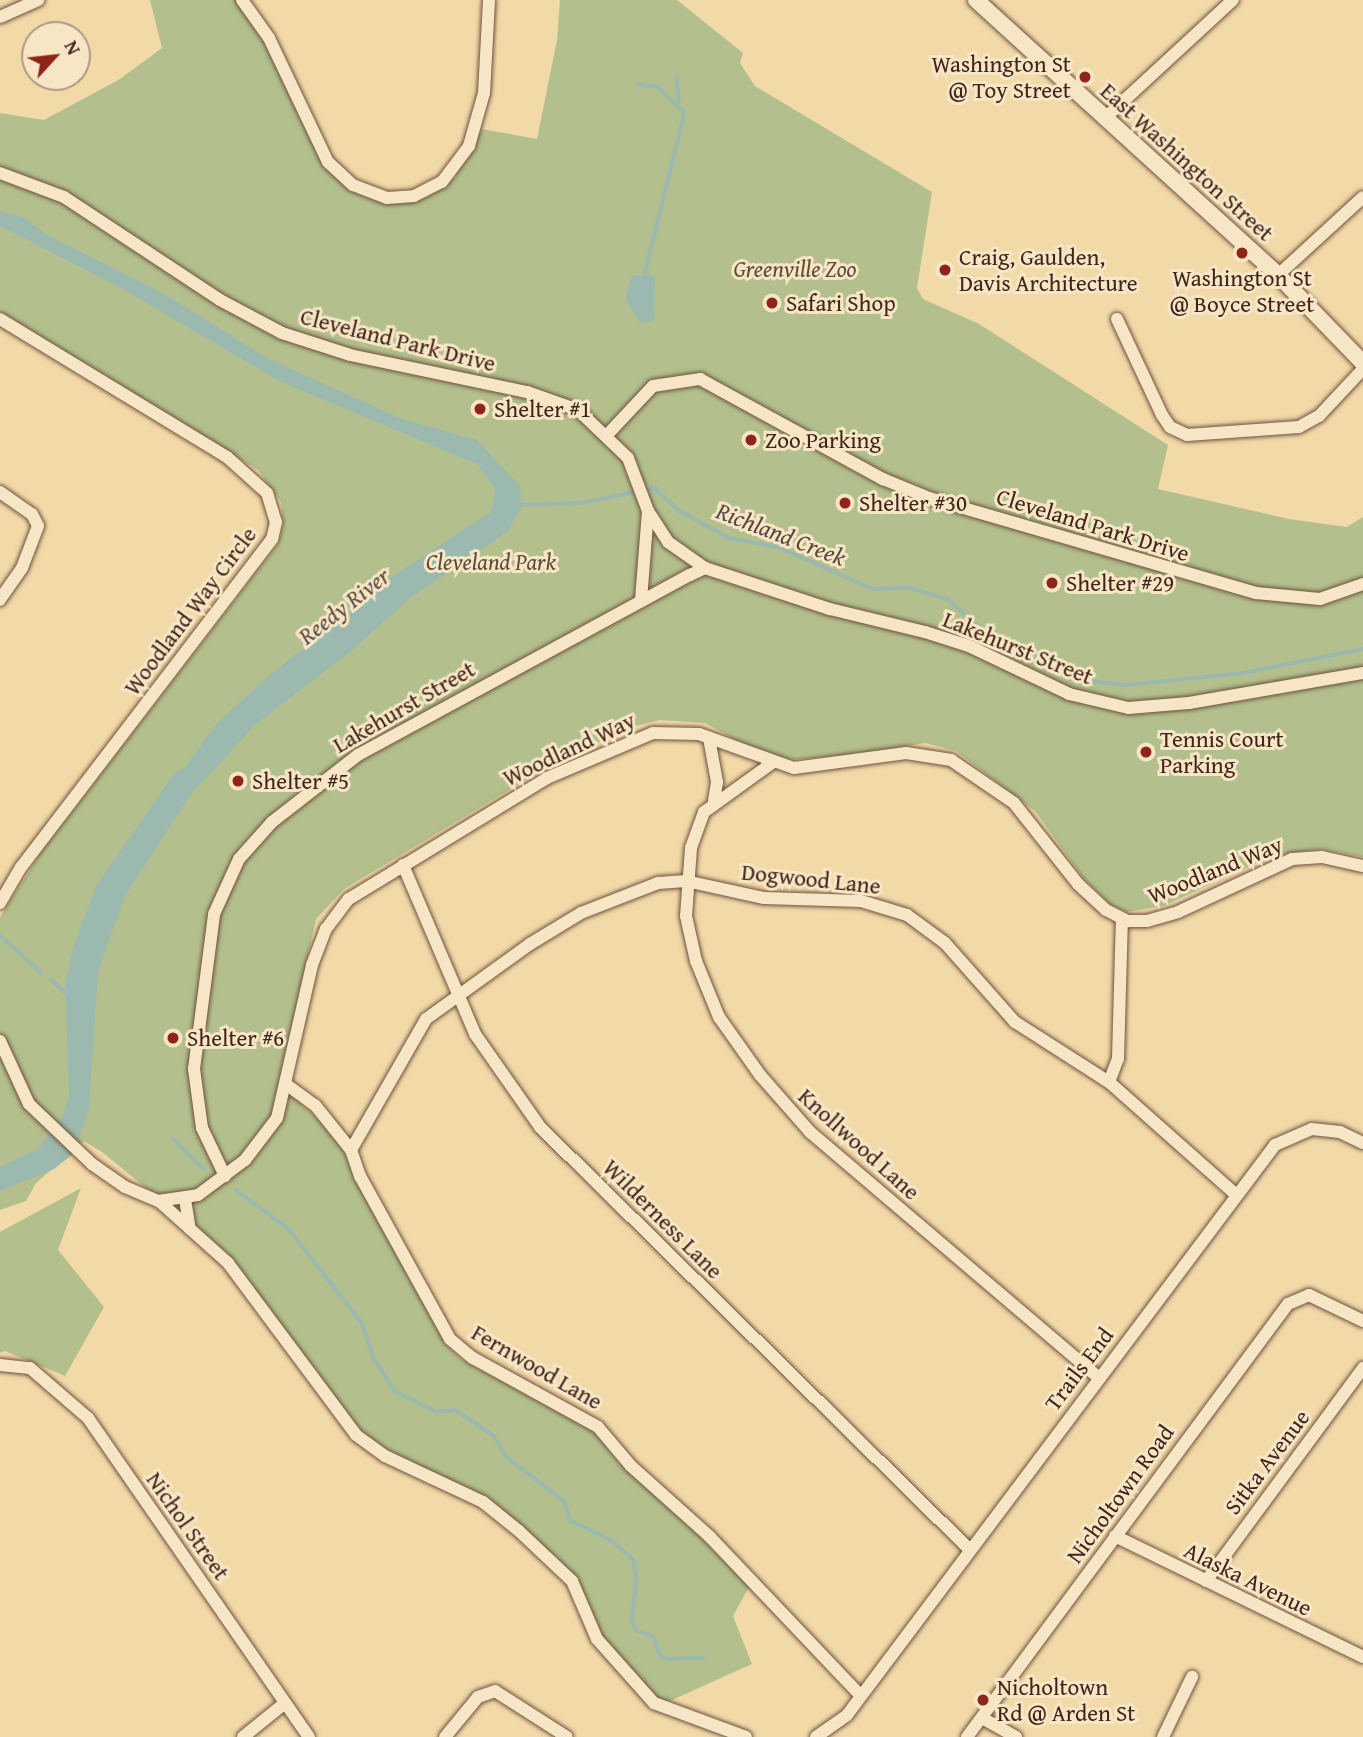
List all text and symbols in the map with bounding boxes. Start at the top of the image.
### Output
north arrow [21,21,91,91]
text: N [58,35,88,59]
place label: Washington St @ Toy Street [931,50,1071,104]
marker: Washington St @ Toy Street [1077,69,1093,85]
street label: East Washington Street [1095,77,1279,247]
place label: Craig, Gaulden, Davis Architecture [959,243,1137,297]
marker: Washington St @ Boyce Street [1234,245,1250,261]
park label: Greenville Zoo [734,255,856,283]
marker: Craig, Gaulden, Davis Architecture [937,262,953,278]
place label: Washington St @ Boyce Street [1170,264,1314,318]
place label: Safari Shop [786,289,896,317]
marker: Safari Shop [764,295,780,311]
street label: Cleveland Park Drive [298,302,498,378]
place label: Shelter #1 [494,395,591,423]
marker: Shelter #1 [472,401,488,417]
place label: Zoo Parking [765,426,881,454]
marker: Zoo Parking [743,432,759,448]
street label: Cleveland Park Drive [993,483,1193,567]
place label: Shelter #30 [859,489,967,517]
marker: Shelter #30 [837,495,853,511]
water label: Richland Creek [712,496,850,572]
street label: Woodland Way Circle [118,522,262,700]
park label: Cleveland Park [426,548,556,576]
water label: Reedy River [293,561,395,651]
place label: Shelter #29 [1066,569,1174,597]
marker: Shelter #29 [1044,575,1060,591]
street label: Lakehurst Street [939,605,1097,691]
street label: Lakehurst Street [328,655,480,759]
street label: Woodland Way [498,706,640,792]
place label: Tennis Court Parking [1160,725,1284,779]
marker: Tennis Court Parking [1138,744,1154,760]
place label: Shelter #5 [252,767,349,795]
marker: Shelter #5 [230,773,246,789]
street label: Woodland Way [1144,830,1286,910]
street label: Dogwood Lane [740,858,882,900]
place label: Shelter #6 [187,1024,284,1052]
marker: Shelter #6 [165,1030,181,1046]
street label: Knollwood Lane [793,1082,925,1206]
street label: Wilderness Lane [597,1153,729,1285]
street label: Fernwood Lane [467,1319,607,1415]
street label: Trails End [1039,1322,1119,1416]
street label: Sitka Avenue [1219,1404,1315,1520]
street label: Nicholtown Road [1061,1419,1179,1569]
street label: Nichol Street [141,1467,235,1585]
street label: Alaska Avenue [1180,1536,1316,1622]
place label: Nicholtown Rd @ Arden St [997,1673,1135,1727]
marker: Nicholtown Rd @ Arden St [975,1692,991,1708]

